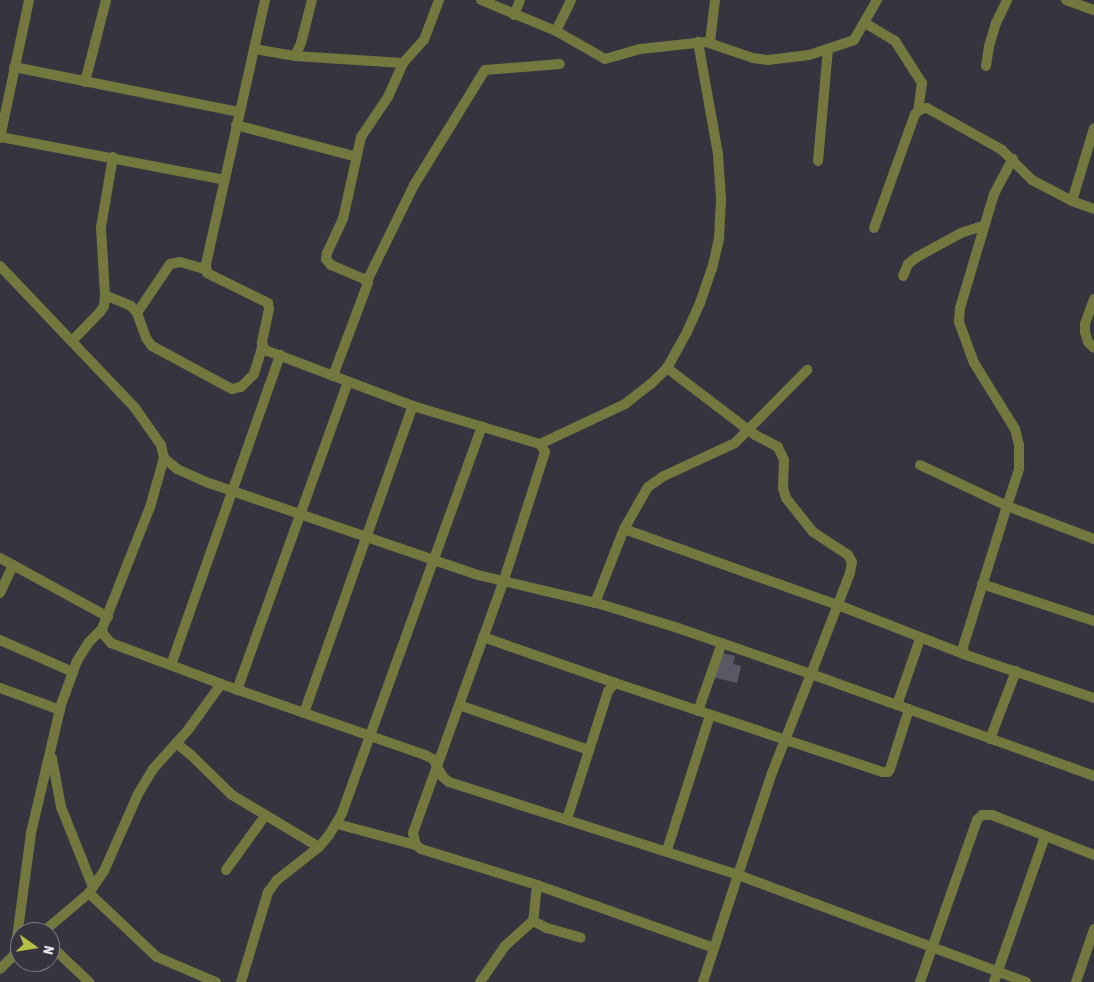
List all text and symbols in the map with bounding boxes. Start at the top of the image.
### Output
north arrow [10,922,60,972]
text: N [40,944,57,956]

